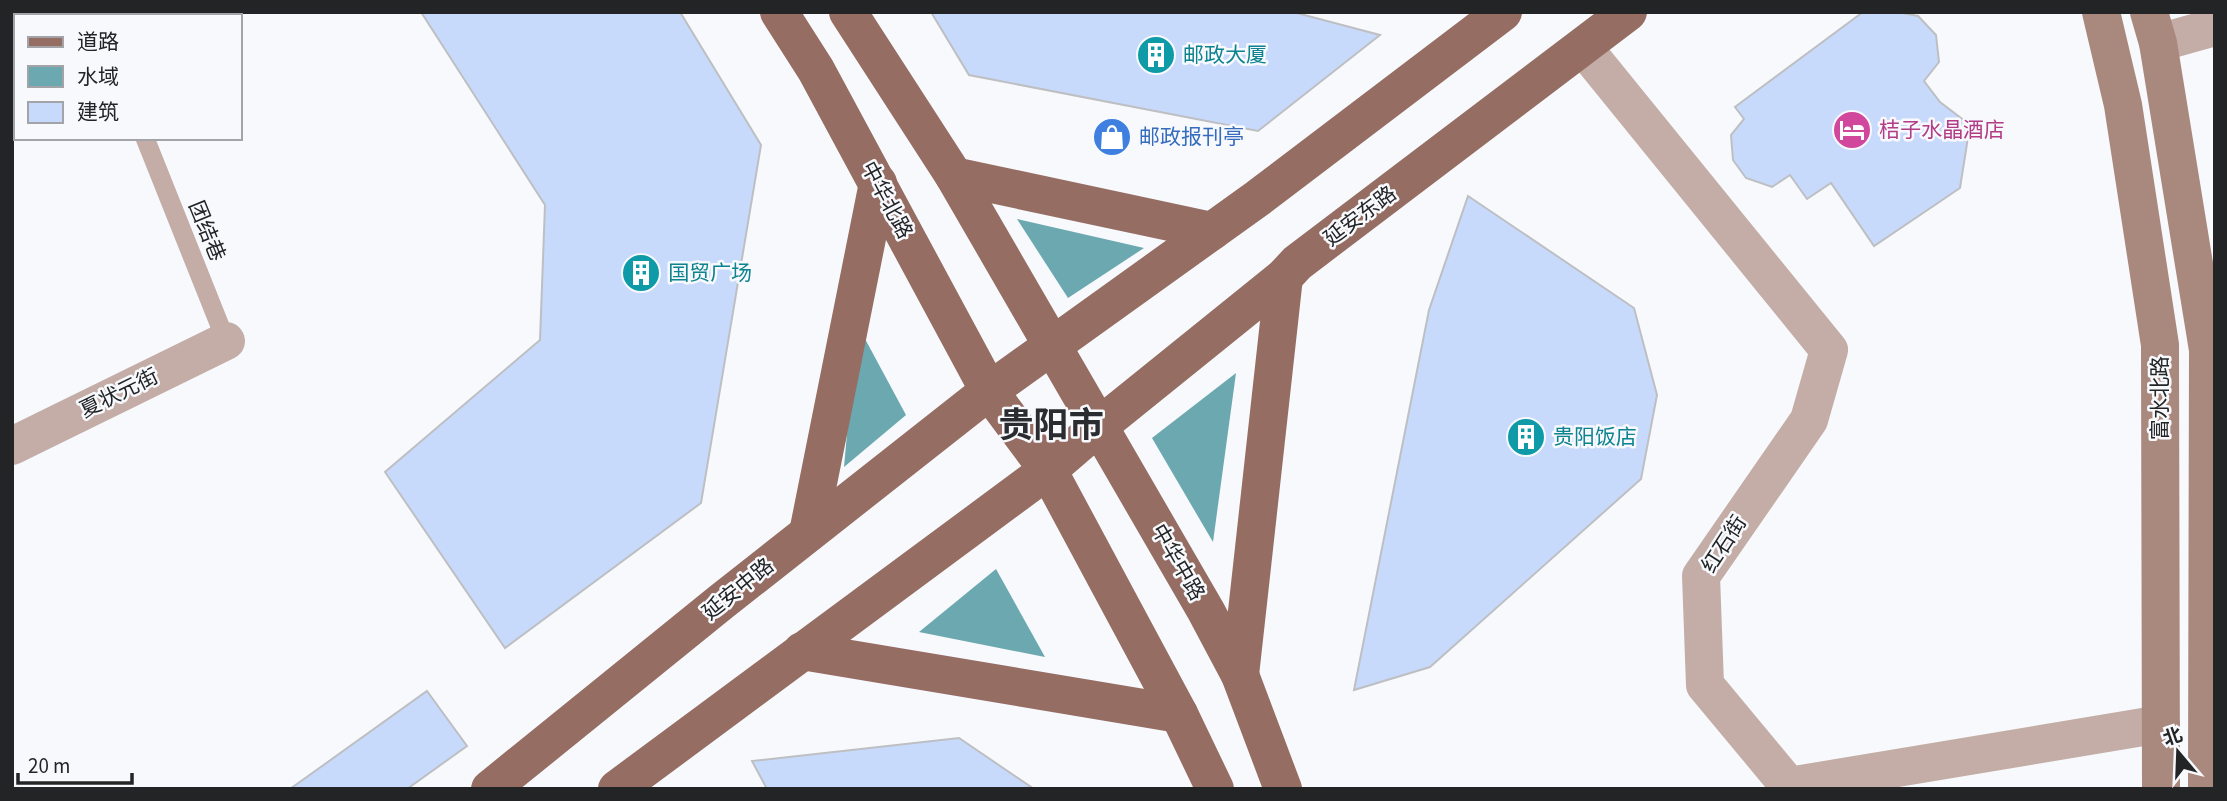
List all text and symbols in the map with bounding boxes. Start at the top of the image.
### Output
legend [14,14,242,140]
text: 道路 [77,27,119,57]
building icon: 邮政大厦 [1135,34,1177,76]
place label: 邮政大厦 [1183,40,1267,70]
text: 水域 [77,62,119,92]
text: 建筑 [77,97,119,127]
hotel icon: 桔子水晶酒店 [1831,109,1873,151]
place label: 桔子水晶酒店 [1879,115,2005,145]
shop icon: 邮政报刊亭 [1091,116,1133,158]
place label: 邮政报刊亭 [1139,122,1244,152]
street label: 中华北路 [854,156,920,244]
street label: 延安东路 [1317,179,1403,253]
street label: 团结巷 [181,196,233,266]
building icon: 国贸广场 [620,252,662,294]
place label: 国贸广场 [668,258,752,288]
street label: 富水北路 [2145,356,2175,440]
street label: 夏状元街 [75,361,163,425]
district label: 贵阳市 [998,401,1104,451]
building icon: 贵阳饭店 [1505,416,1547,458]
place label: 贵阳饭店 [1553,422,1637,452]
street label: 红石街 [1694,509,1754,579]
street label: 中华中路 [1144,518,1212,606]
street label: 延安中路 [696,551,780,627]
north arrow [2143,717,2213,787]
text: 北 [2160,721,2186,753]
scale bar [18,742,131,786]
text: 20 m [28,751,70,781]

